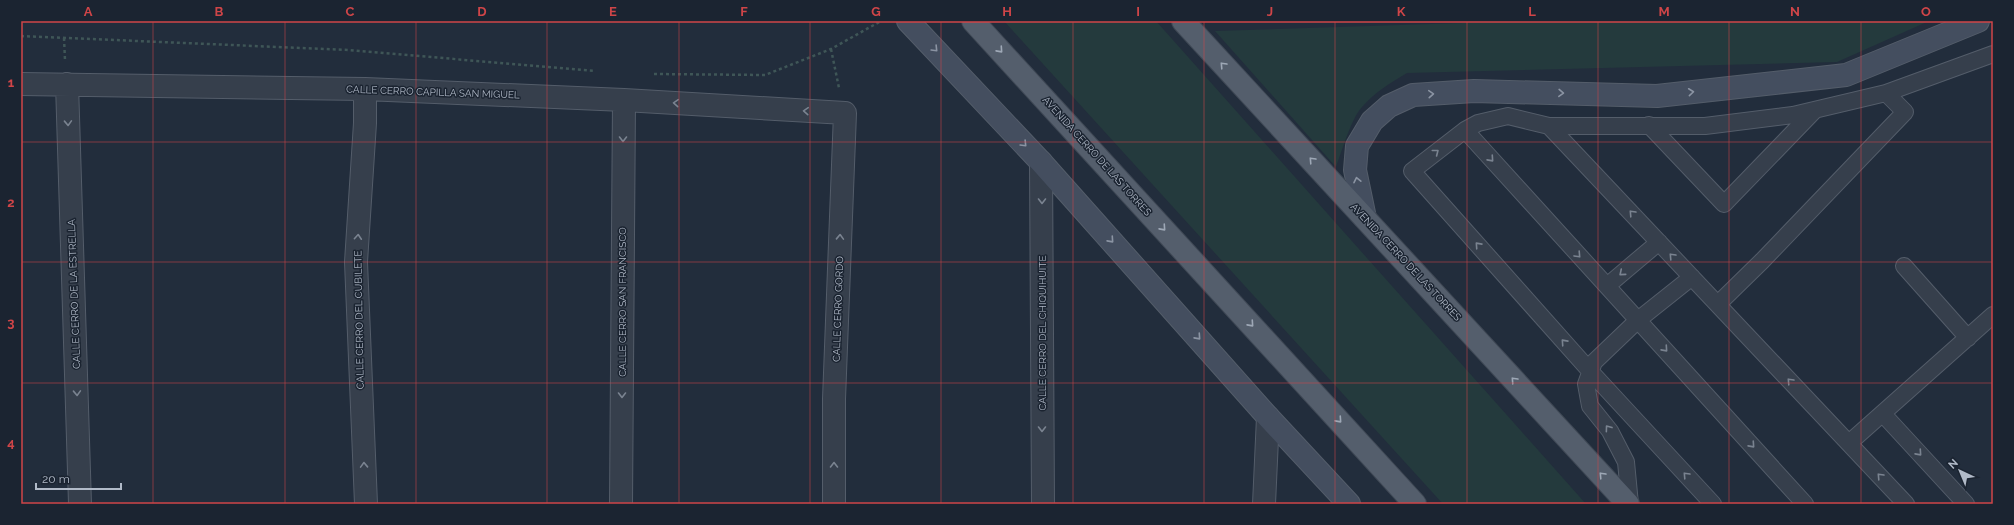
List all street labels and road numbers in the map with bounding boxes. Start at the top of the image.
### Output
street label: CALLE CERRO CAPILLA SAN MIGUEL [346,83,520,101]
street label: AVENIDA CERRO DE LAS TORRES [1041,94,1153,218]
street label: AVENIDA CERRO DE LAS TORRES [1349,201,1463,323]
street label: CALLE CERRO DE LA ESTRELLA [66,219,82,369]
street label: CALLE CERRO SAN FRANCISCO [617,227,628,377]
street label: CALLE CERRO DEL CUBILETE [352,250,366,390]
street label: CALLE CERRO GORDO [831,255,845,362]
street label: CALLE CERRO DEL CHIQUIHUITE [1037,255,1048,411]

